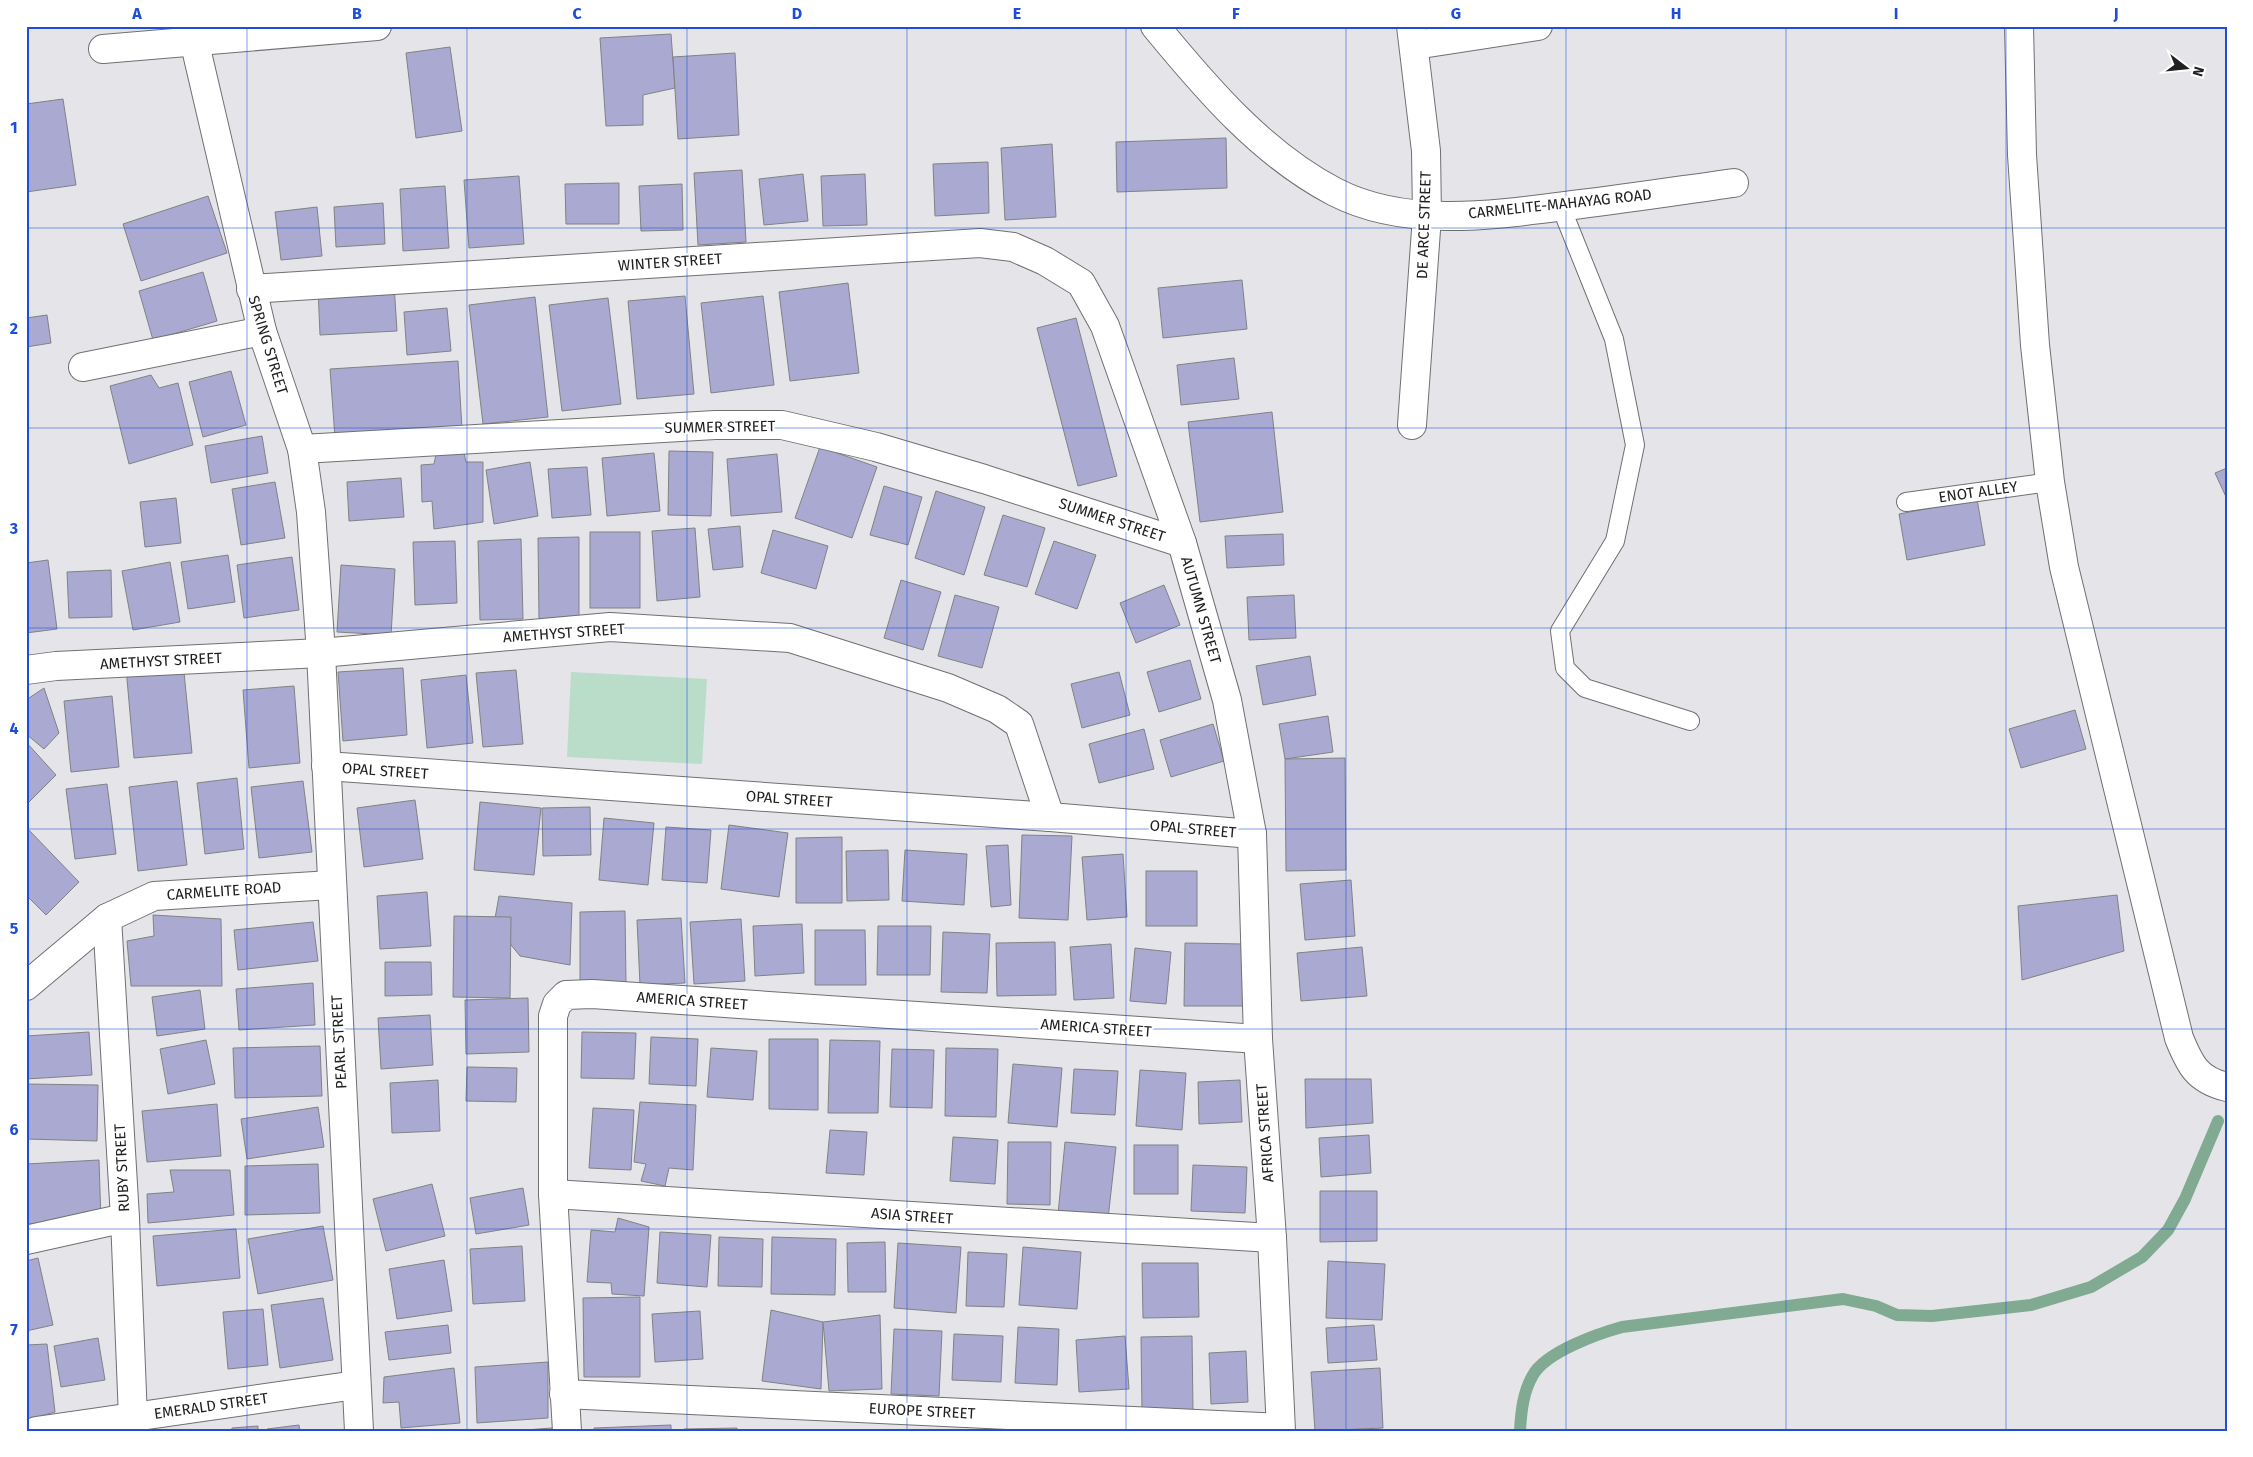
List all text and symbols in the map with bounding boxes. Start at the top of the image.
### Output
text: A [131,4,142,23]
text: B [352,4,362,23]
text: C [572,4,582,23]
text: D [792,4,802,23]
text: E [1013,4,1021,23]
text: F [1232,4,1240,23]
text: G [1451,4,1461,23]
text: H [1671,4,1681,23]
text: I [1894,4,1898,23]
text: J [2112,4,2119,23]
north arrow [2160,42,2210,92]
text: N [2189,65,2207,78]
text: 1 [10,118,18,137]
street label: DE ARCE STREET [1413,170,1435,279]
street label: CARMELITE-MAHAYAG ROAD [1467,185,1653,223]
street label: WINTER STREET [617,249,723,275]
street label: SPRING STREET [244,293,292,397]
text: 2 [10,319,18,338]
street label: SUMMER STREET [664,417,776,437]
street label: ENOT ALLEY [1937,477,2019,506]
street label: SUMMER STREET [1056,494,1168,546]
text: 3 [9,519,18,538]
street label: AUTUMN STREET [1177,554,1225,666]
street label: AMETHYST STREET [502,620,626,646]
street label: AMETHYST STREET [99,649,223,673]
text: 4 [9,719,19,738]
street label: OPAL STREET [341,759,429,783]
street label: OPAL STREET [745,787,833,811]
street label: OPAL STREET [1149,816,1237,842]
street label: CARMELITE ROAD [166,878,282,904]
text: 5 [10,919,19,938]
street label: AMERICA STREET [636,988,748,1014]
street label: PEARL STREET [328,994,350,1090]
street label: AMERICA STREET [1040,1015,1152,1041]
street label: AFRICA STREET [1253,1083,1277,1183]
text: 6 [9,1120,19,1139]
street label: RUBY STREET [111,1123,133,1213]
street label: ASIA STREET [870,1204,954,1228]
text: 7 [10,1320,18,1339]
street label: EMERALD STREET [153,1389,269,1423]
street label: EUROPE STREET [868,1399,976,1423]

